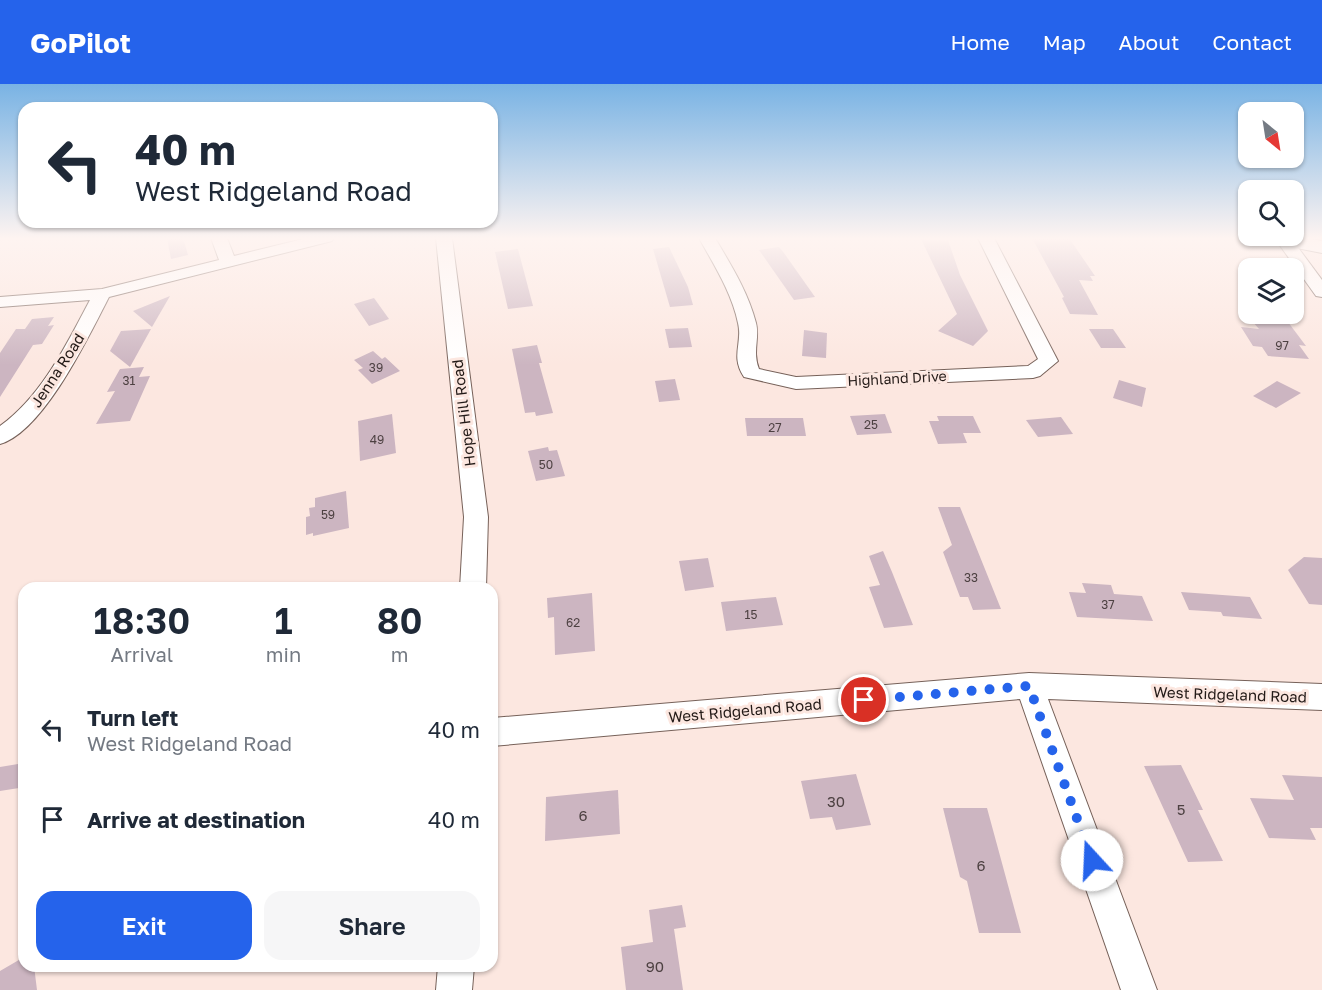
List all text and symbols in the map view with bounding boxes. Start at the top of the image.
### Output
text: GoPilot [30,26,131,59]
text: Home [950,29,1010,55]
text: Map [1043,29,1086,55]
text: About [1119,29,1179,55]
text: Contact [1212,29,1292,55]
north arrow [1238,102,1304,168]
map controls [1238,102,1304,324]
text: 40 m [135,124,236,174]
icon: left [36,126,114,204]
text: West Ridgeland Road [135,175,412,207]
button: search [1238,180,1304,246]
button: layers [1238,258,1304,324]
street label: Jenna Road [26,330,88,410]
house number: 97 [1275,338,1289,353]
street label: Hope Hill Road [448,358,478,468]
house number: 39 [369,360,383,375]
street label: Highland Drive [847,367,947,389]
house number: 31 [123,373,136,388]
house number: 25 [864,417,878,432]
house number: 27 [768,420,782,435]
house number: 49 [370,432,384,447]
house number: 50 [539,457,553,472]
house number: 59 [321,507,335,522]
house number: 33 [964,570,978,585]
house number: 37 [1101,597,1115,612]
text: 18:30 [94,599,190,642]
text: 1 [274,599,293,642]
text: 80 [377,599,422,642]
house number: 15 [745,607,757,622]
house number: 62 [566,615,580,630]
text: Arrival [111,642,173,666]
text: min [266,642,301,666]
text: m [391,642,408,666]
pin [838,674,889,725]
street label: West Ridgeland Road [1153,682,1307,706]
icon: arrive [847,683,880,716]
street label: West Ridgeland Road [668,694,822,726]
text: Turn left [87,704,178,731]
icon: left [36,713,69,746]
text: 40 m [428,716,480,743]
text: West Ridgeland Road [87,731,292,755]
house number: 30 [827,792,845,810]
house number: 5 [1177,800,1185,818]
icon: arrive [36,803,69,836]
text: Arrive at destination [87,806,305,833]
text: 40 m [428,806,480,833]
house number: 6 [578,806,588,824]
position arrow [1060,828,1124,892]
house number: 6 [976,856,986,874]
button: Exit [36,891,252,960]
button: Share [264,891,480,960]
house number: 90 [646,957,664,975]

